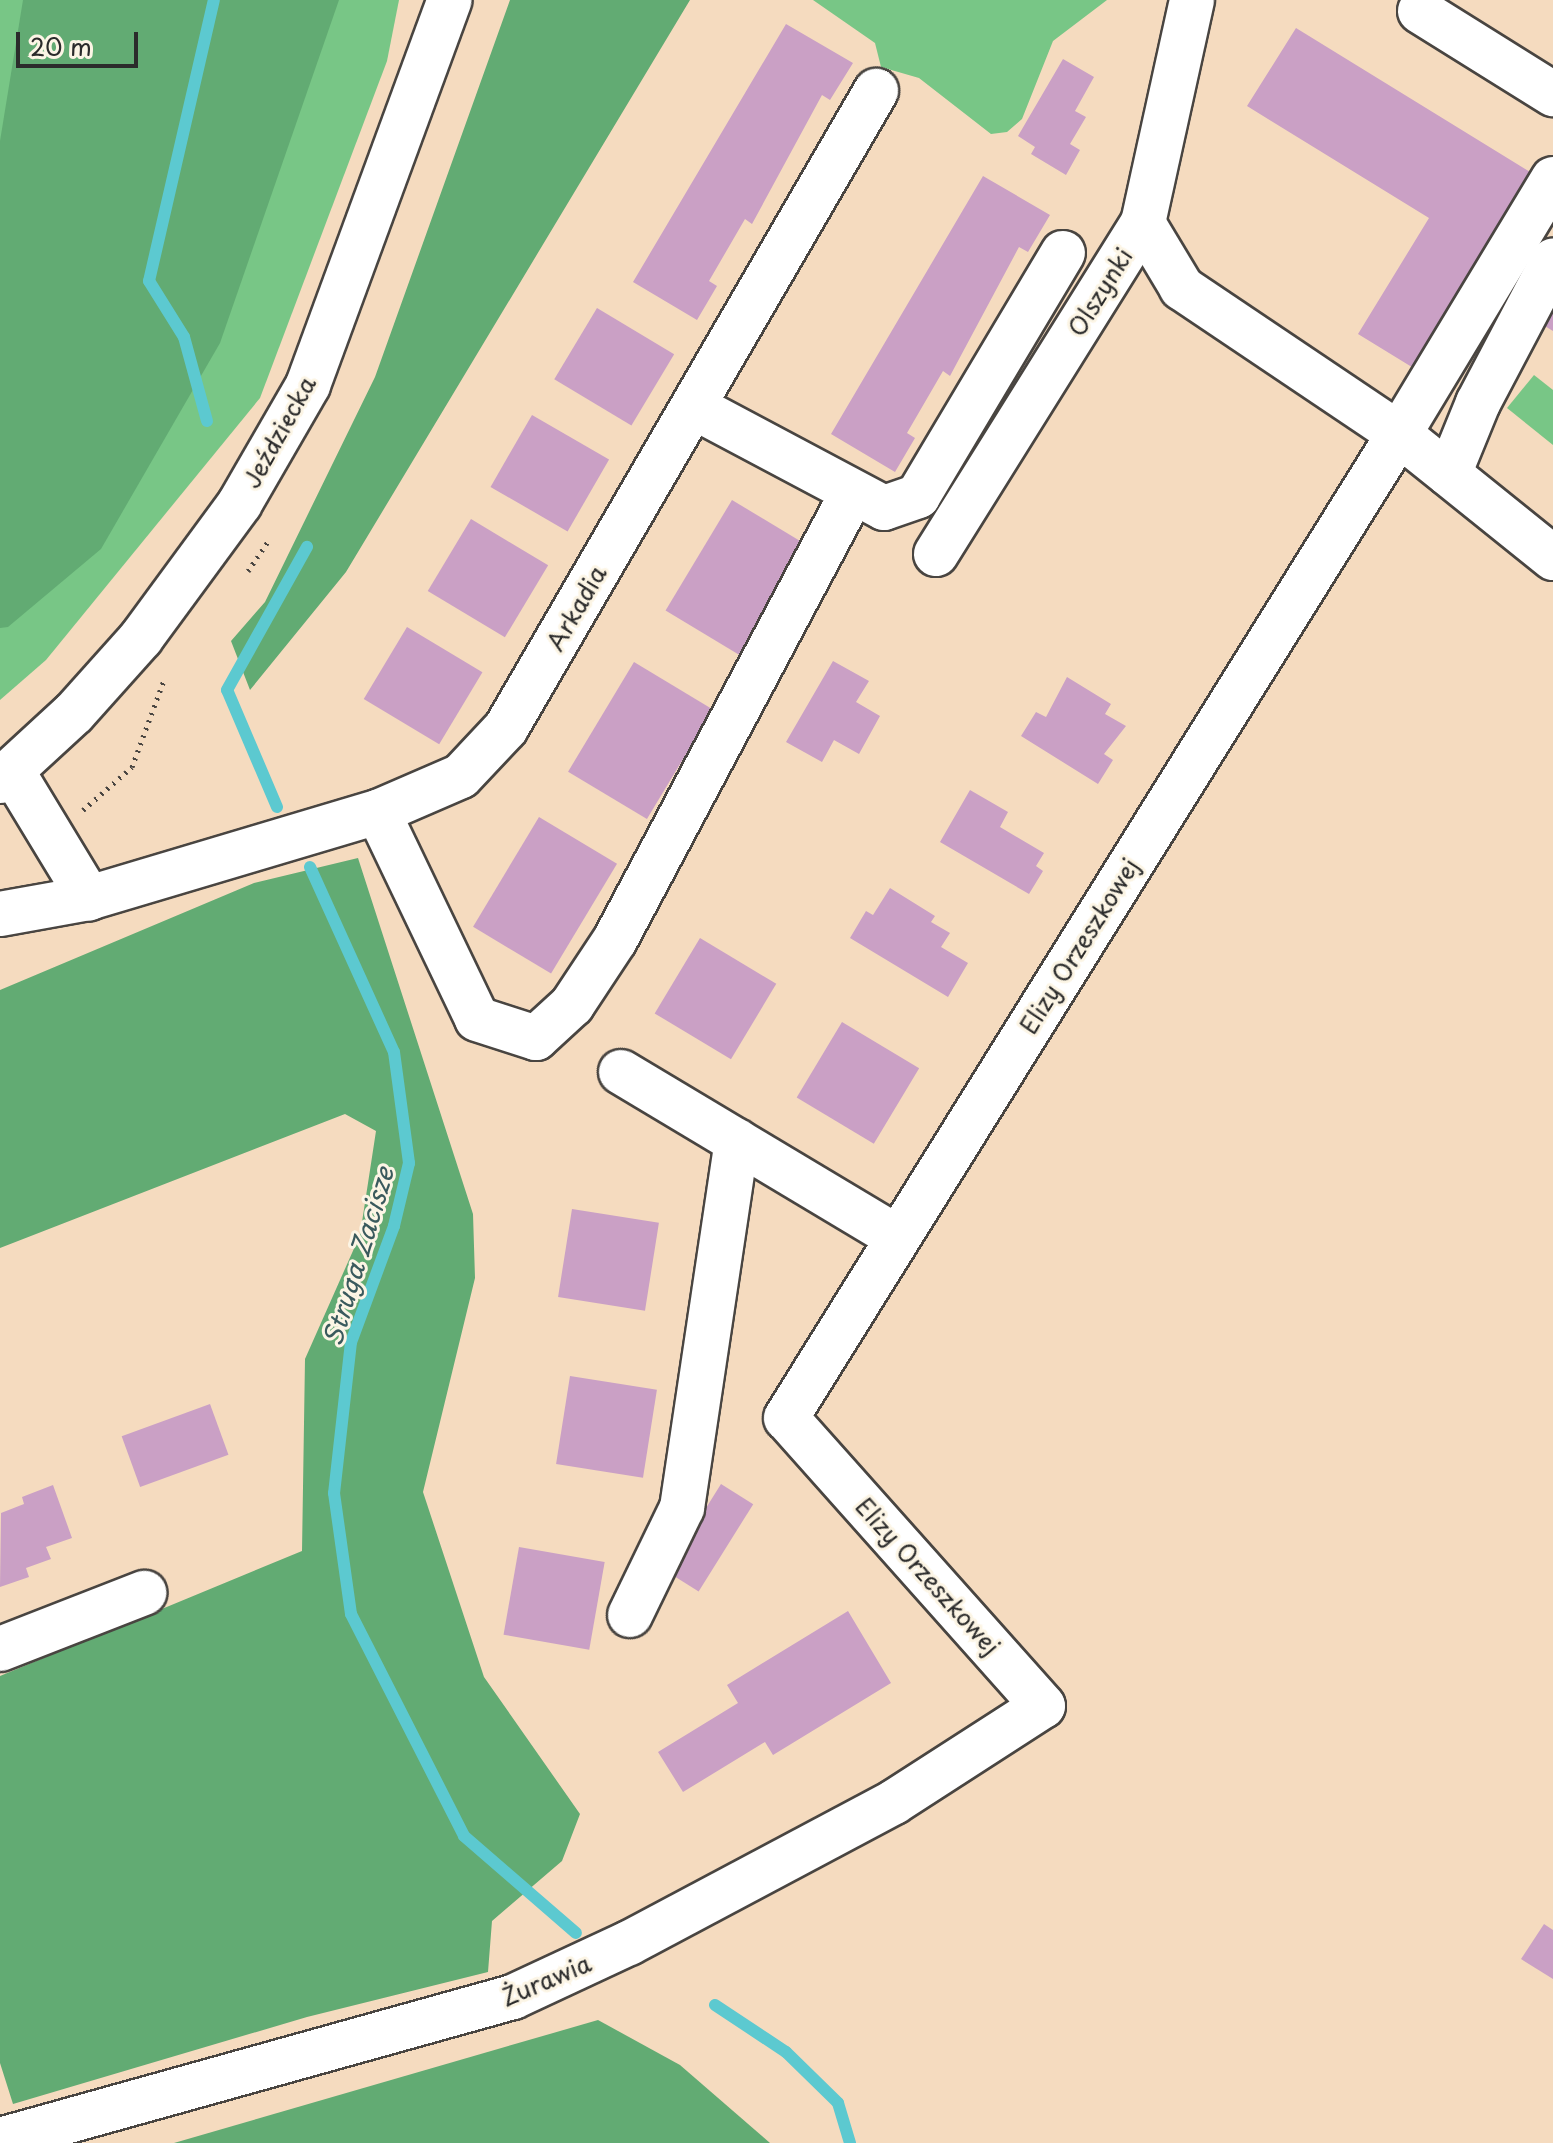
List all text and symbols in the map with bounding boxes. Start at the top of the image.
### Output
scale bar [20,16,142,66]
text: 20 m [30,28,92,64]
street label: Olszynki [1062,243,1138,341]
street label: Jeździecka [237,371,321,493]
street label: Arkadia [540,560,612,656]
street label: Elizy Orzeszkowej [1013,853,1145,1039]
water label: Struga Zacisze [316,1163,400,1349]
street label: Elizy Orzeszkowej [850,1491,1006,1661]
street label: Żurawia [497,1948,595,2012]

